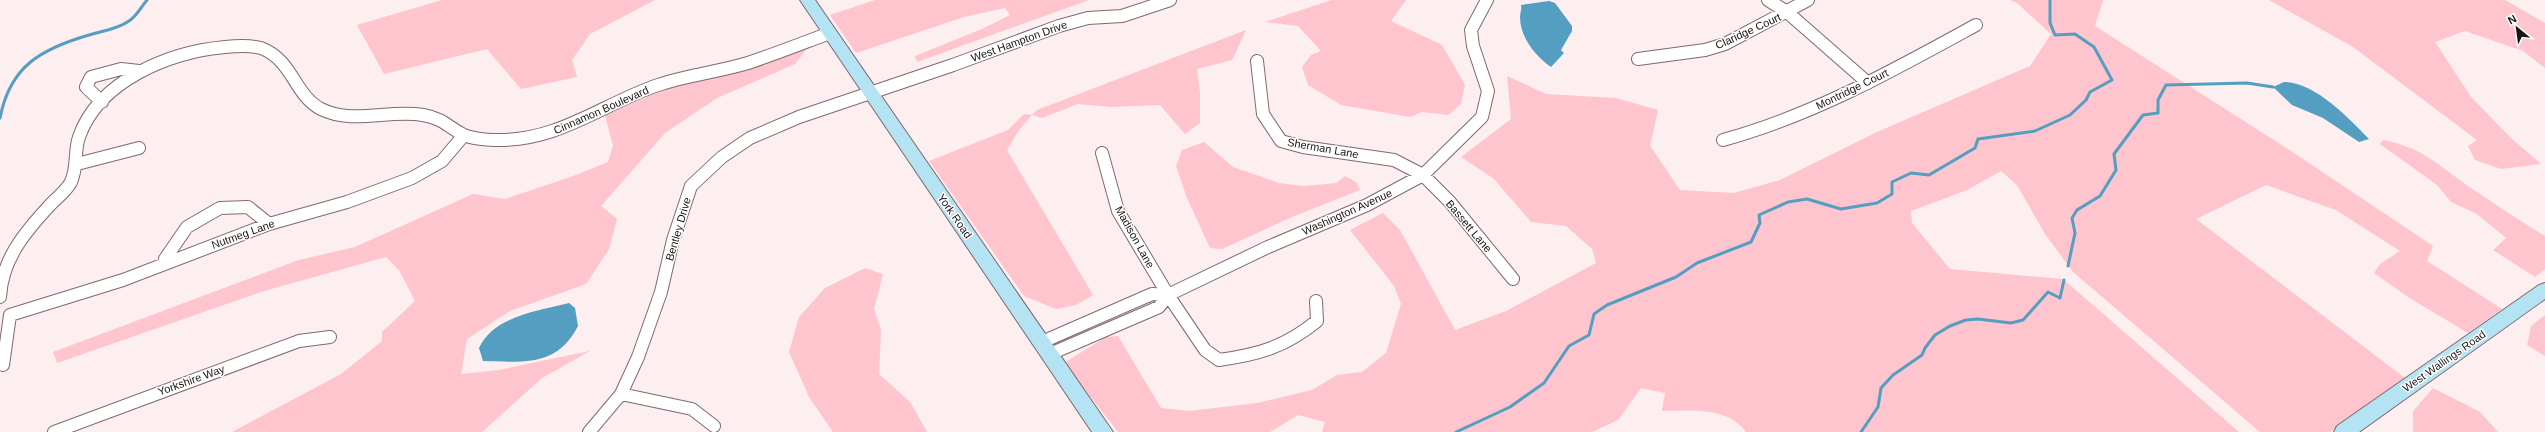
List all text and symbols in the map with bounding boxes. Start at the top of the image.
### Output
north arrow [2497,8,2537,48]
street label: Claridge Court [1713,11,1783,51]
text: N [2506,12,2519,26]
street label: West Hampton Drive [969,18,1069,64]
street label: Montridge Court [1814,66,1890,112]
street label: Cinnamon Boulevard [552,84,650,136]
street label: Sherman Lane [1286,136,1360,160]
street label: Washington Avenue [1300,187,1394,237]
street label: York Road [935,192,975,240]
street label: Bentley Drive [663,196,693,262]
street label: Bassett Lane [1444,198,1494,254]
street label: Madison Lane [1113,204,1157,270]
street label: Nutmeg Lane [210,217,276,251]
street label: West Wallings Road [2400,328,2488,394]
street label: Yorkshire Way [156,362,226,398]

